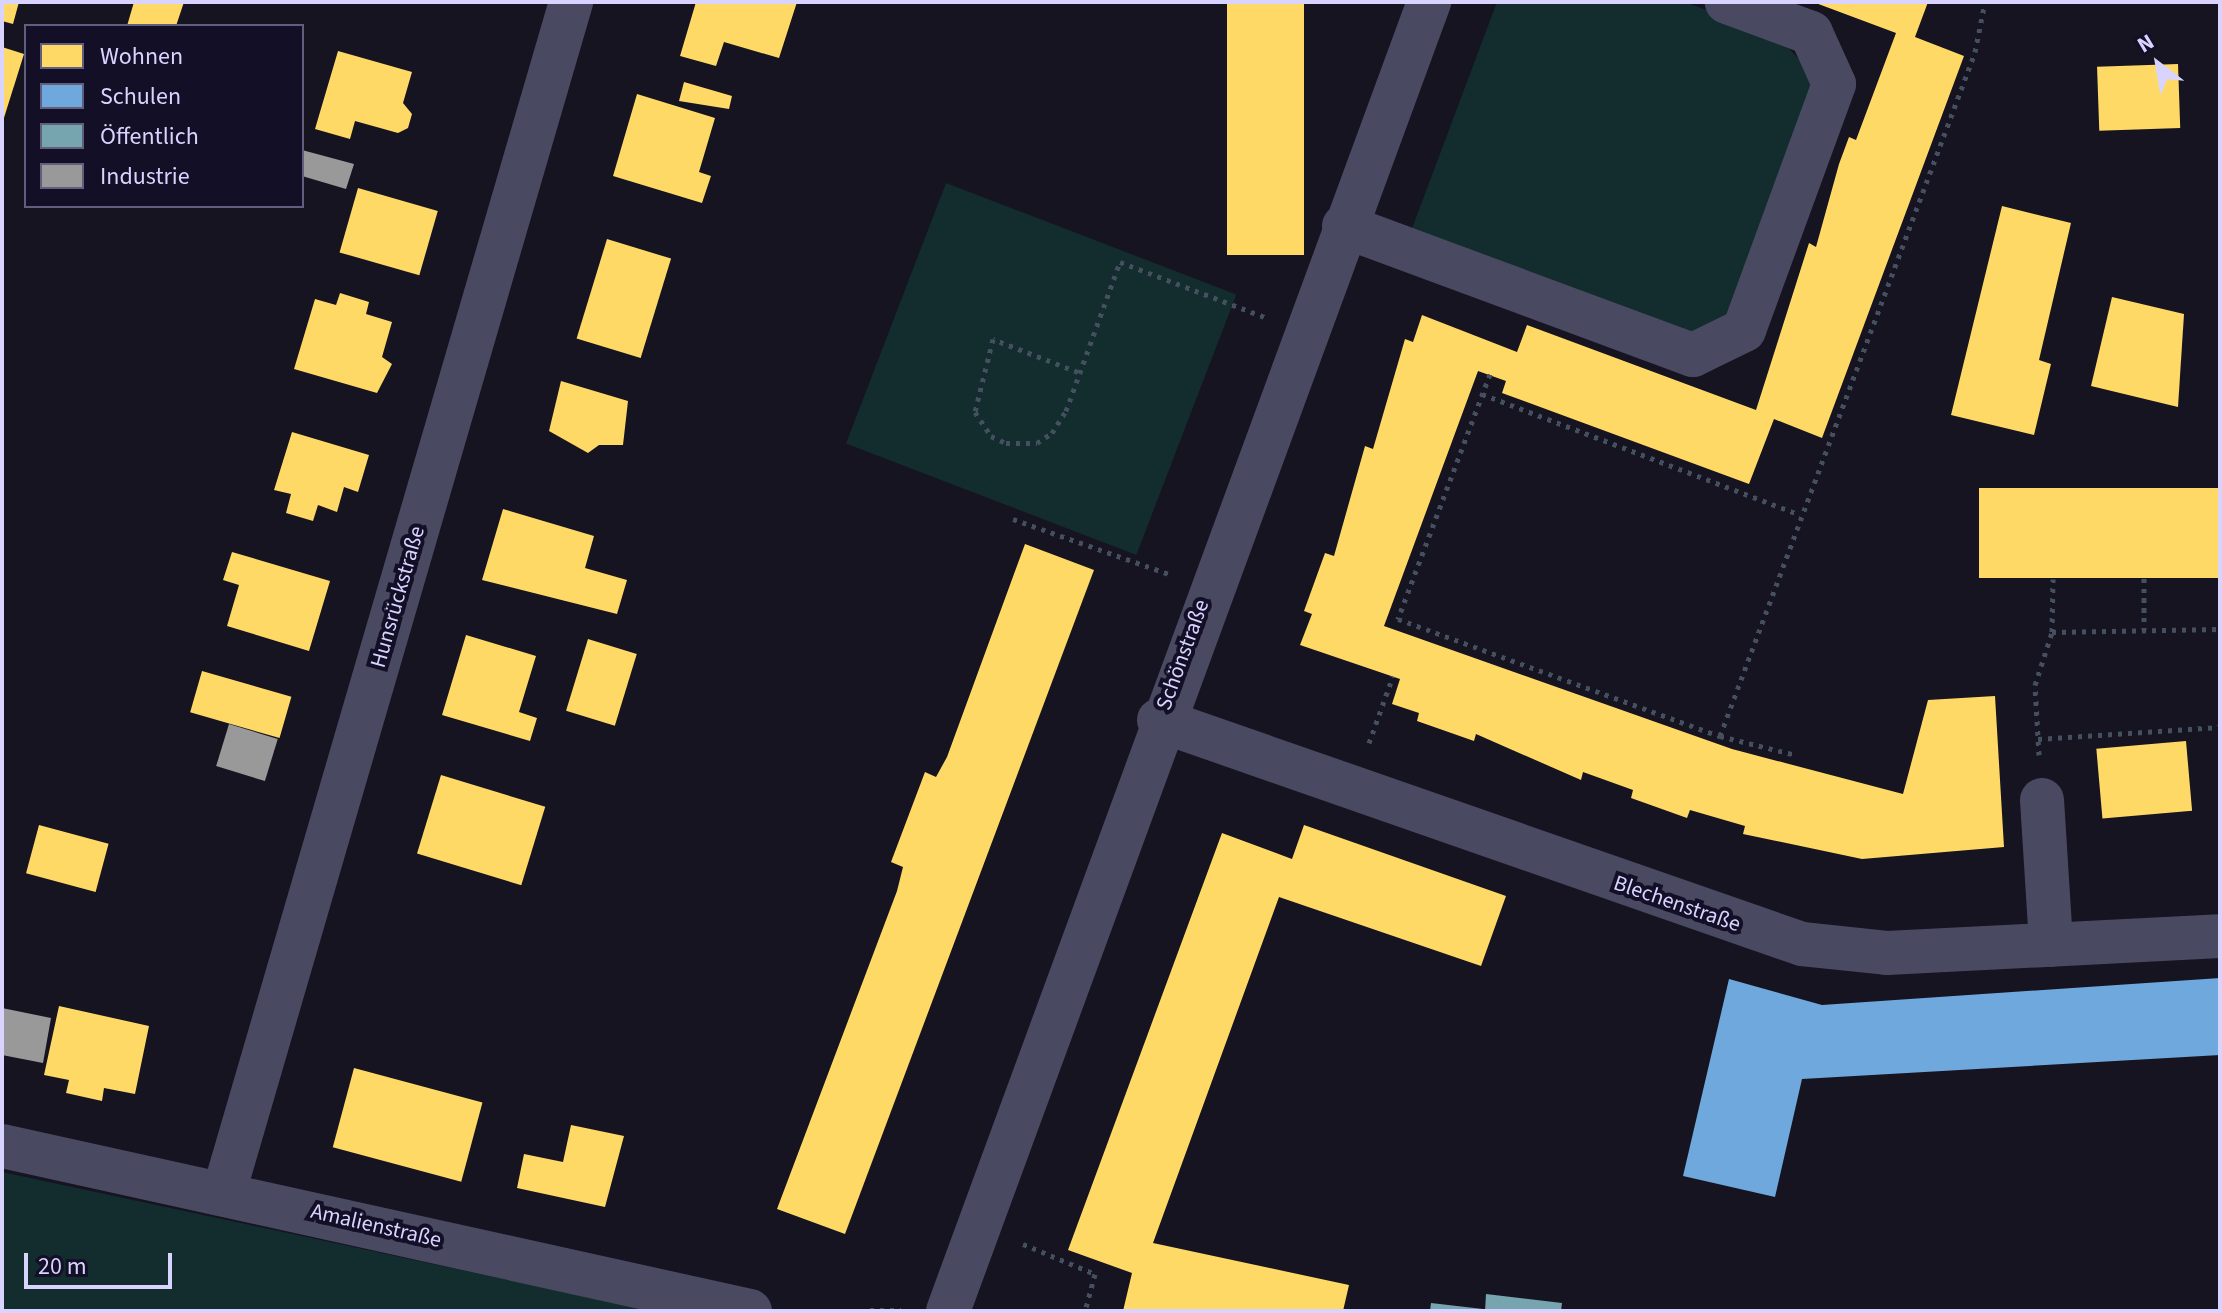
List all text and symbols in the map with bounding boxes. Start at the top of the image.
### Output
legend [24,24,304,208]
north arrow [2118,24,2198,104]
text: N [2131,26,2160,61]
text: Wohnen [100,39,183,74]
text: Schulen [100,79,181,114]
text: Öffentlich [100,119,199,154]
text: Industrie [100,159,190,194]
street label: Hunsrückstraße [365,523,431,671]
street label: Schönstraße [1151,596,1215,714]
street label: Blechenstraße [1610,870,1744,938]
street label: Amalienstraße [308,1198,444,1254]
scale bar [28,1237,176,1287]
text: 20 m [38,1249,87,1284]

